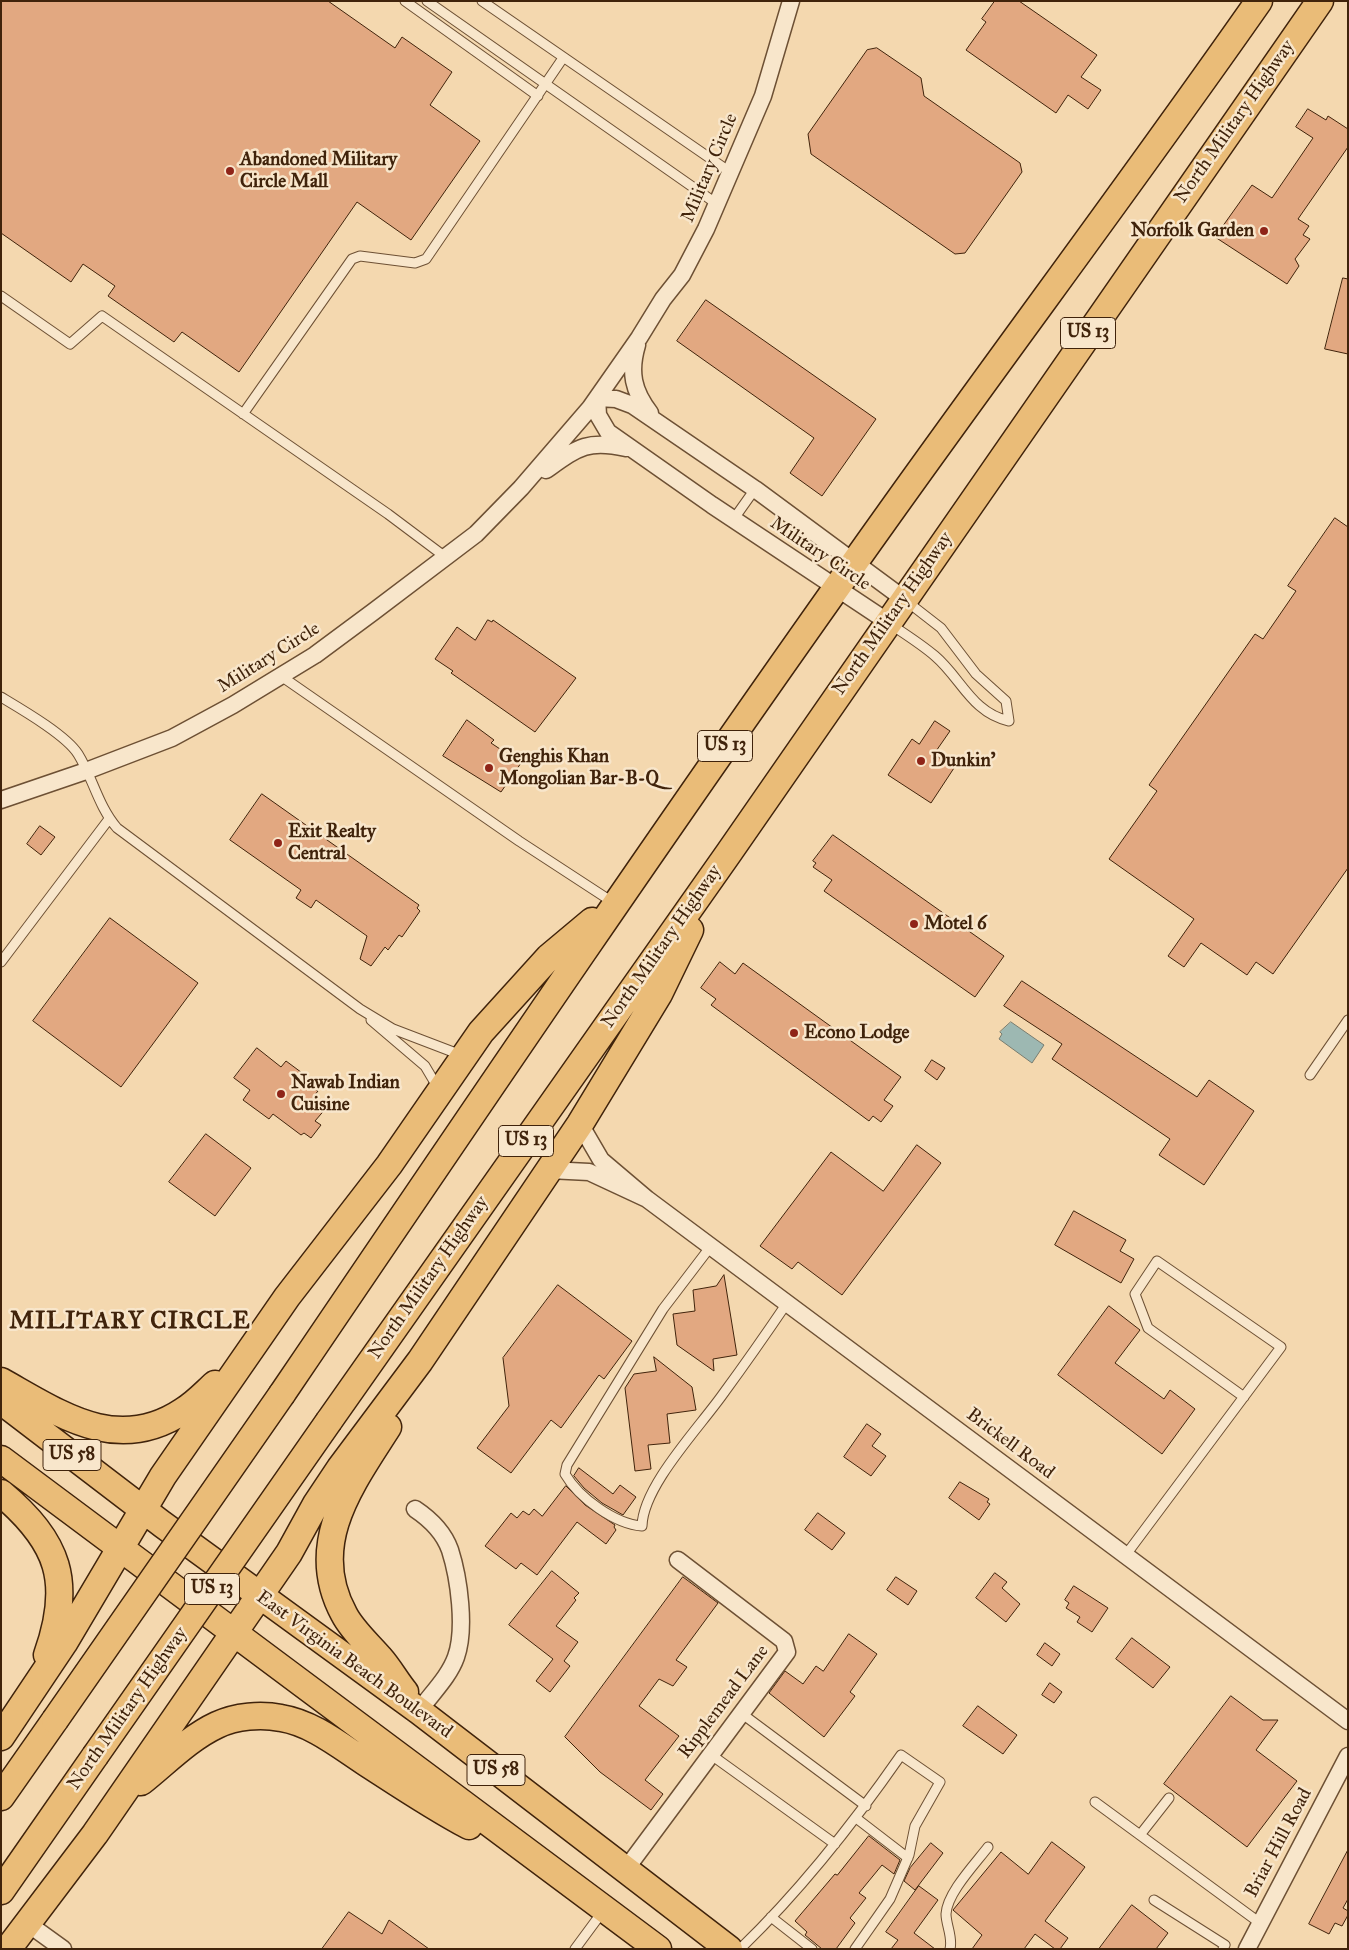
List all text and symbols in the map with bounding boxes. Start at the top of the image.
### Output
street label: North Military Highway [1170,36,1300,208]
street label: Military Circle [677,110,743,226]
place label: Abandoned Military Circle Mall [240,149,397,193]
marker: Abandoned Military Circle Mall [224,165,236,177]
place label: Norfolk Garden [1131,220,1254,242]
marker: Norfolk Garden [1258,225,1270,237]
road number: US 13 [1060,317,1116,348]
street label: Military Circle [765,512,875,596]
street label: North Military Highway [828,528,958,700]
street label: Military Circle [214,618,324,698]
road number: US 13 [698,730,752,761]
place label: Genghis Khan Mongolian Bar-B-Q [499,746,659,790]
place label: Dunkin' [931,750,995,772]
marker: Dunkin' [915,755,927,767]
marker: Genghis Khan Mongolian Bar-B-Q [483,762,495,774]
place label: Exit Realty Central [288,821,376,865]
marker: Exit Realty Central [272,837,284,849]
street label: North Military Highway [597,861,727,1033]
place label: Motel 6 [924,913,987,935]
marker: Motel 6 [908,918,920,930]
place label: Econo Lodge [804,1022,910,1044]
marker: Econo Lodge [788,1027,800,1039]
place label: Nawab Indian Cuisine [291,1072,400,1116]
marker: Nawab Indian Cuisine [275,1088,287,1100]
road number: US 13 [498,1126,554,1156]
street label: North Military Highway [364,1192,494,1364]
district label: MILITARY CIRCLE [7,1308,253,1336]
street label: Brickell Road [962,1404,1058,1484]
road number: US 58 [43,1440,101,1470]
road number: US 13 [184,1574,240,1605]
street label: East Virginia Beach Boulevard [252,1586,456,1744]
street label: North Military Highway [63,1623,193,1795]
street label: Ripplemead Lane [674,1641,774,1763]
road number: US 58 [467,1754,525,1786]
street label: Briar Hill Road [1241,1784,1317,1902]

